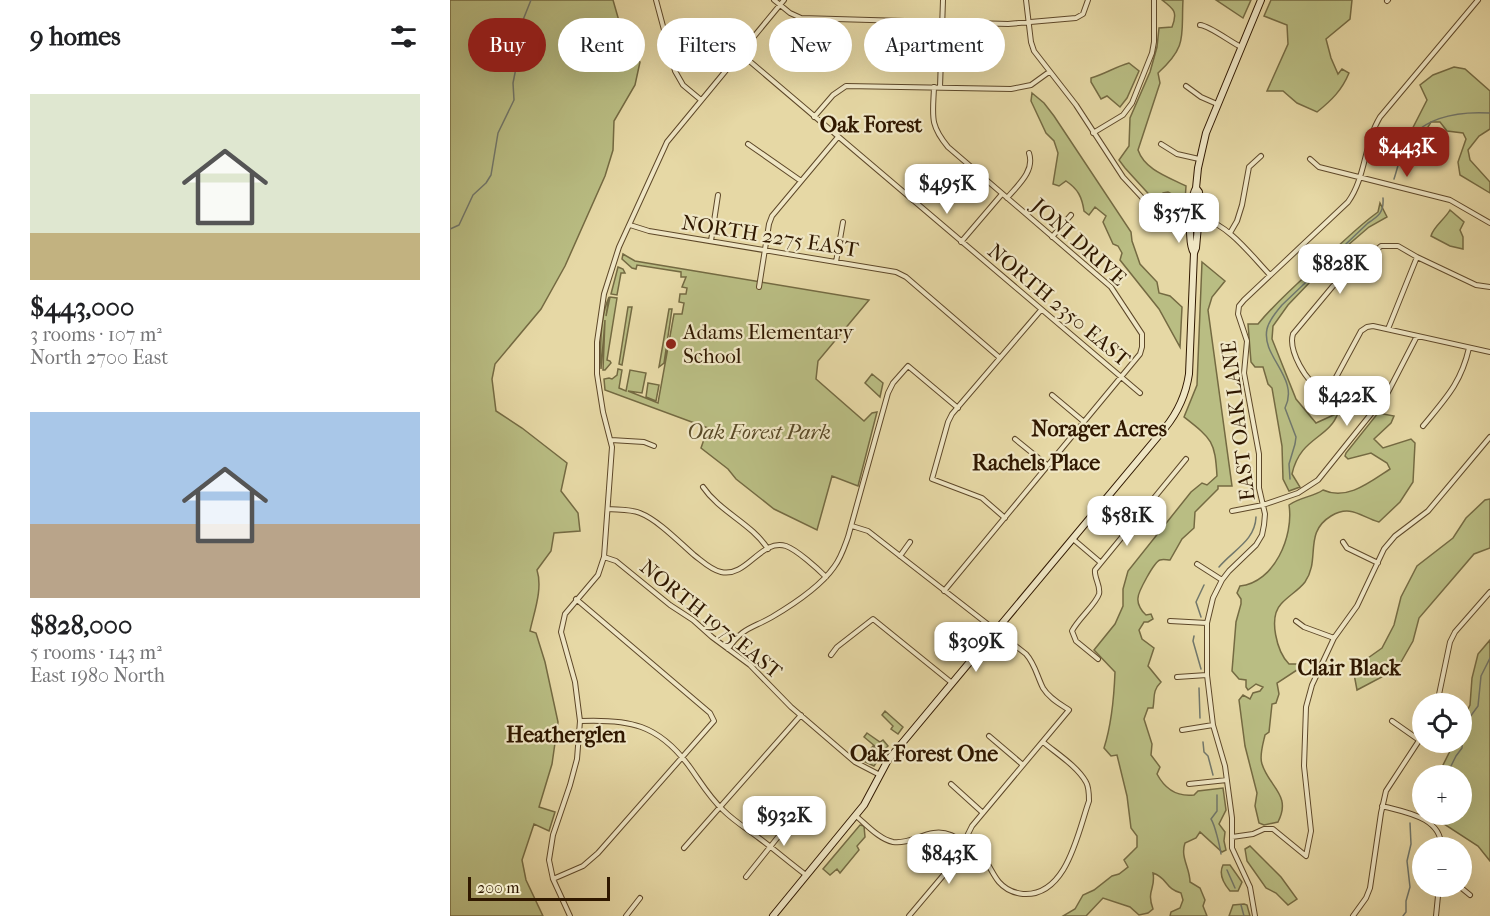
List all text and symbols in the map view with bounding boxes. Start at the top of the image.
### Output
chip: Buy [468,18,546,72]
chip: Rent [558,18,645,72]
chip: Filters [657,18,757,72]
chip: New [769,18,852,72]
chip: Apartment [864,18,1005,72]
icon: filters [387,20,420,53]
text: 9 homes [30,21,121,52]
district label: Oak Forest [820,112,923,138]
pin: $443K [1365,127,1449,178]
icon: home [171,133,279,241]
text: $443K [1378,135,1436,158]
pin: $495K [905,164,989,215]
text: $495K [919,172,975,195]
street label: JONI DRIVE [1025,192,1131,291]
pin: $357K [1137,193,1221,244]
text: $357K [1153,201,1205,224]
street label: NORTH 2275 EAST [680,210,861,262]
street label: NORTH 2350 EAST [983,239,1135,372]
pin: $828K [1298,244,1382,295]
text: $828K [1312,252,1368,275]
text: $443,000 [30,292,134,323]
place label: Adams Elementary School [682,320,854,368]
text: 3 rooms · 107 m² [30,323,162,346]
marker: Adams Elementary School [664,337,678,351]
street label: EAST OAK LANE [1216,339,1260,502]
text: North 2700 East [30,346,168,369]
pin: $422K [1305,376,1389,427]
text: $422K [1318,384,1376,407]
district label: Norager Acres [1031,416,1167,442]
park label: Oak Forest Park [687,420,831,444]
district label: Rachels Place [972,450,1100,476]
icon: home [171,451,279,559]
pin: $581K [1085,496,1169,547]
text: $581K [1101,504,1153,527]
street label: NORTH 1975 EAST [635,554,787,684]
text: $828,000 [30,610,132,641]
pin: $309K [934,622,1018,673]
text: $309K [948,630,1004,653]
text: 5 rooms · 143 m² [30,641,162,664]
district label: Clair Black [1297,655,1401,681]
text: East 1980 North [30,664,165,687]
map controls [1412,693,1472,897]
button: locate [1412,693,1472,753]
district label: Heatherglen [506,722,626,748]
district label: Oak Forest One [850,741,998,767]
button: + [1412,765,1472,825]
pin: $932K [742,796,826,847]
text: $932K [757,804,811,827]
pin: $843K [907,834,991,885]
button: − [1412,837,1472,897]
text: $843K [921,842,977,865]
scale bar [468,874,610,902]
text: 200 m [477,878,520,897]

